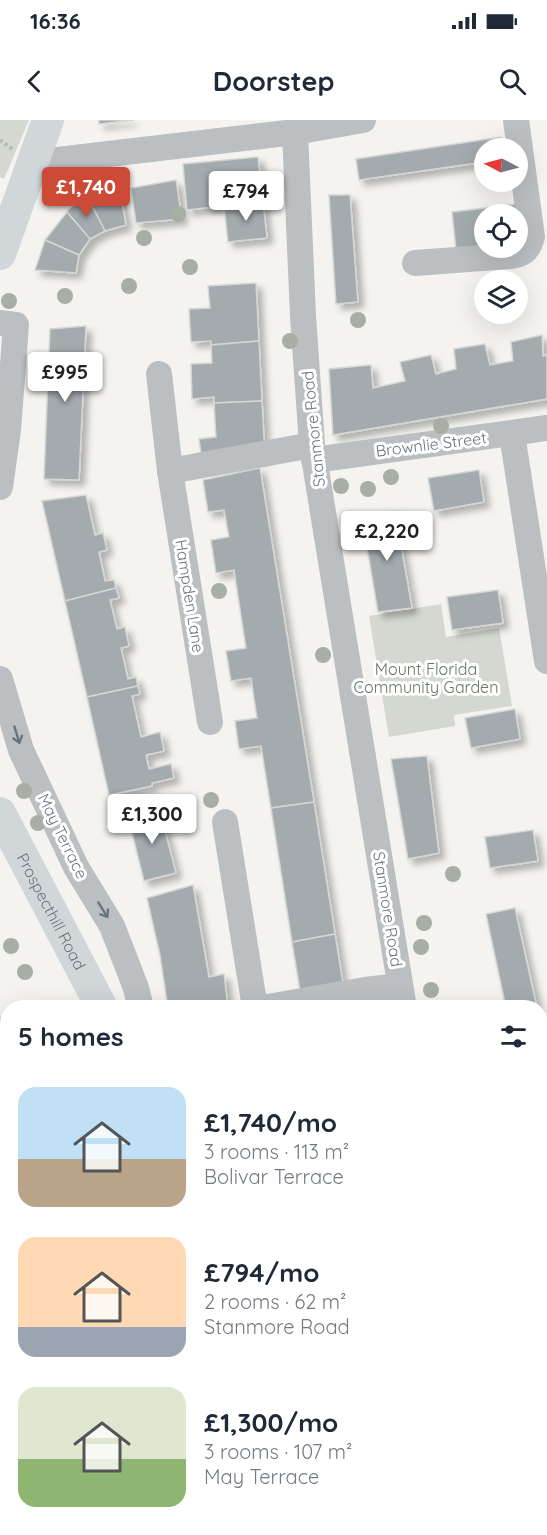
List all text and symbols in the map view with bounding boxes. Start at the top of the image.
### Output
text: 16:36 [30,7,81,35]
text: Doorstep [213,64,334,98]
icon: back [18,65,51,98]
icon: search [496,65,529,98]
north arrow [474,138,528,192]
map controls [474,138,528,324]
pin: £1,740 [37,167,135,218]
pin: £794 [210,171,282,222]
text: £1,740 [56,174,116,199]
text: £794 [223,178,269,203]
button: locate [474,204,528,258]
button: layers [474,270,528,324]
pin: £995 [29,352,101,403]
text: £995 [42,359,88,384]
street label: Stanmore Road [297,370,329,488]
street label: Brownlie Street [374,427,488,461]
pin: £2,220 [338,511,436,562]
text: £2,220 [355,518,419,543]
street label: Hampden Lane [171,538,209,654]
park label: Mount Florida Community Garden [354,659,498,697]
one-way arrow [12,725,23,744]
street label: May Terrace [34,790,92,882]
pin: £1,300 [103,794,201,845]
text: £1,300 [121,801,183,826]
street label: Prospecthill Road [13,850,90,973]
street label: Stanmore Road [369,850,407,968]
one-way arrow [97,901,109,918]
text: 5 homes [18,1020,124,1053]
icon: filters [497,1020,530,1053]
text: £1,740/mo [204,1106,337,1139]
icon: home [66,1111,138,1183]
text: 3 rooms · 113 m² [204,1139,349,1164]
text: Bolivar Terrace [204,1164,344,1189]
text: £794/mo [204,1256,320,1289]
icon: home [66,1261,138,1333]
text: 2 rooms · 62 m² [204,1289,346,1314]
text: Stanmore Road [204,1314,350,1339]
text: £1,300/mo [204,1406,338,1439]
icon: home [66,1411,138,1483]
text: 3 rooms · 107 m² [204,1439,352,1464]
text: May Terrace [204,1464,319,1489]

